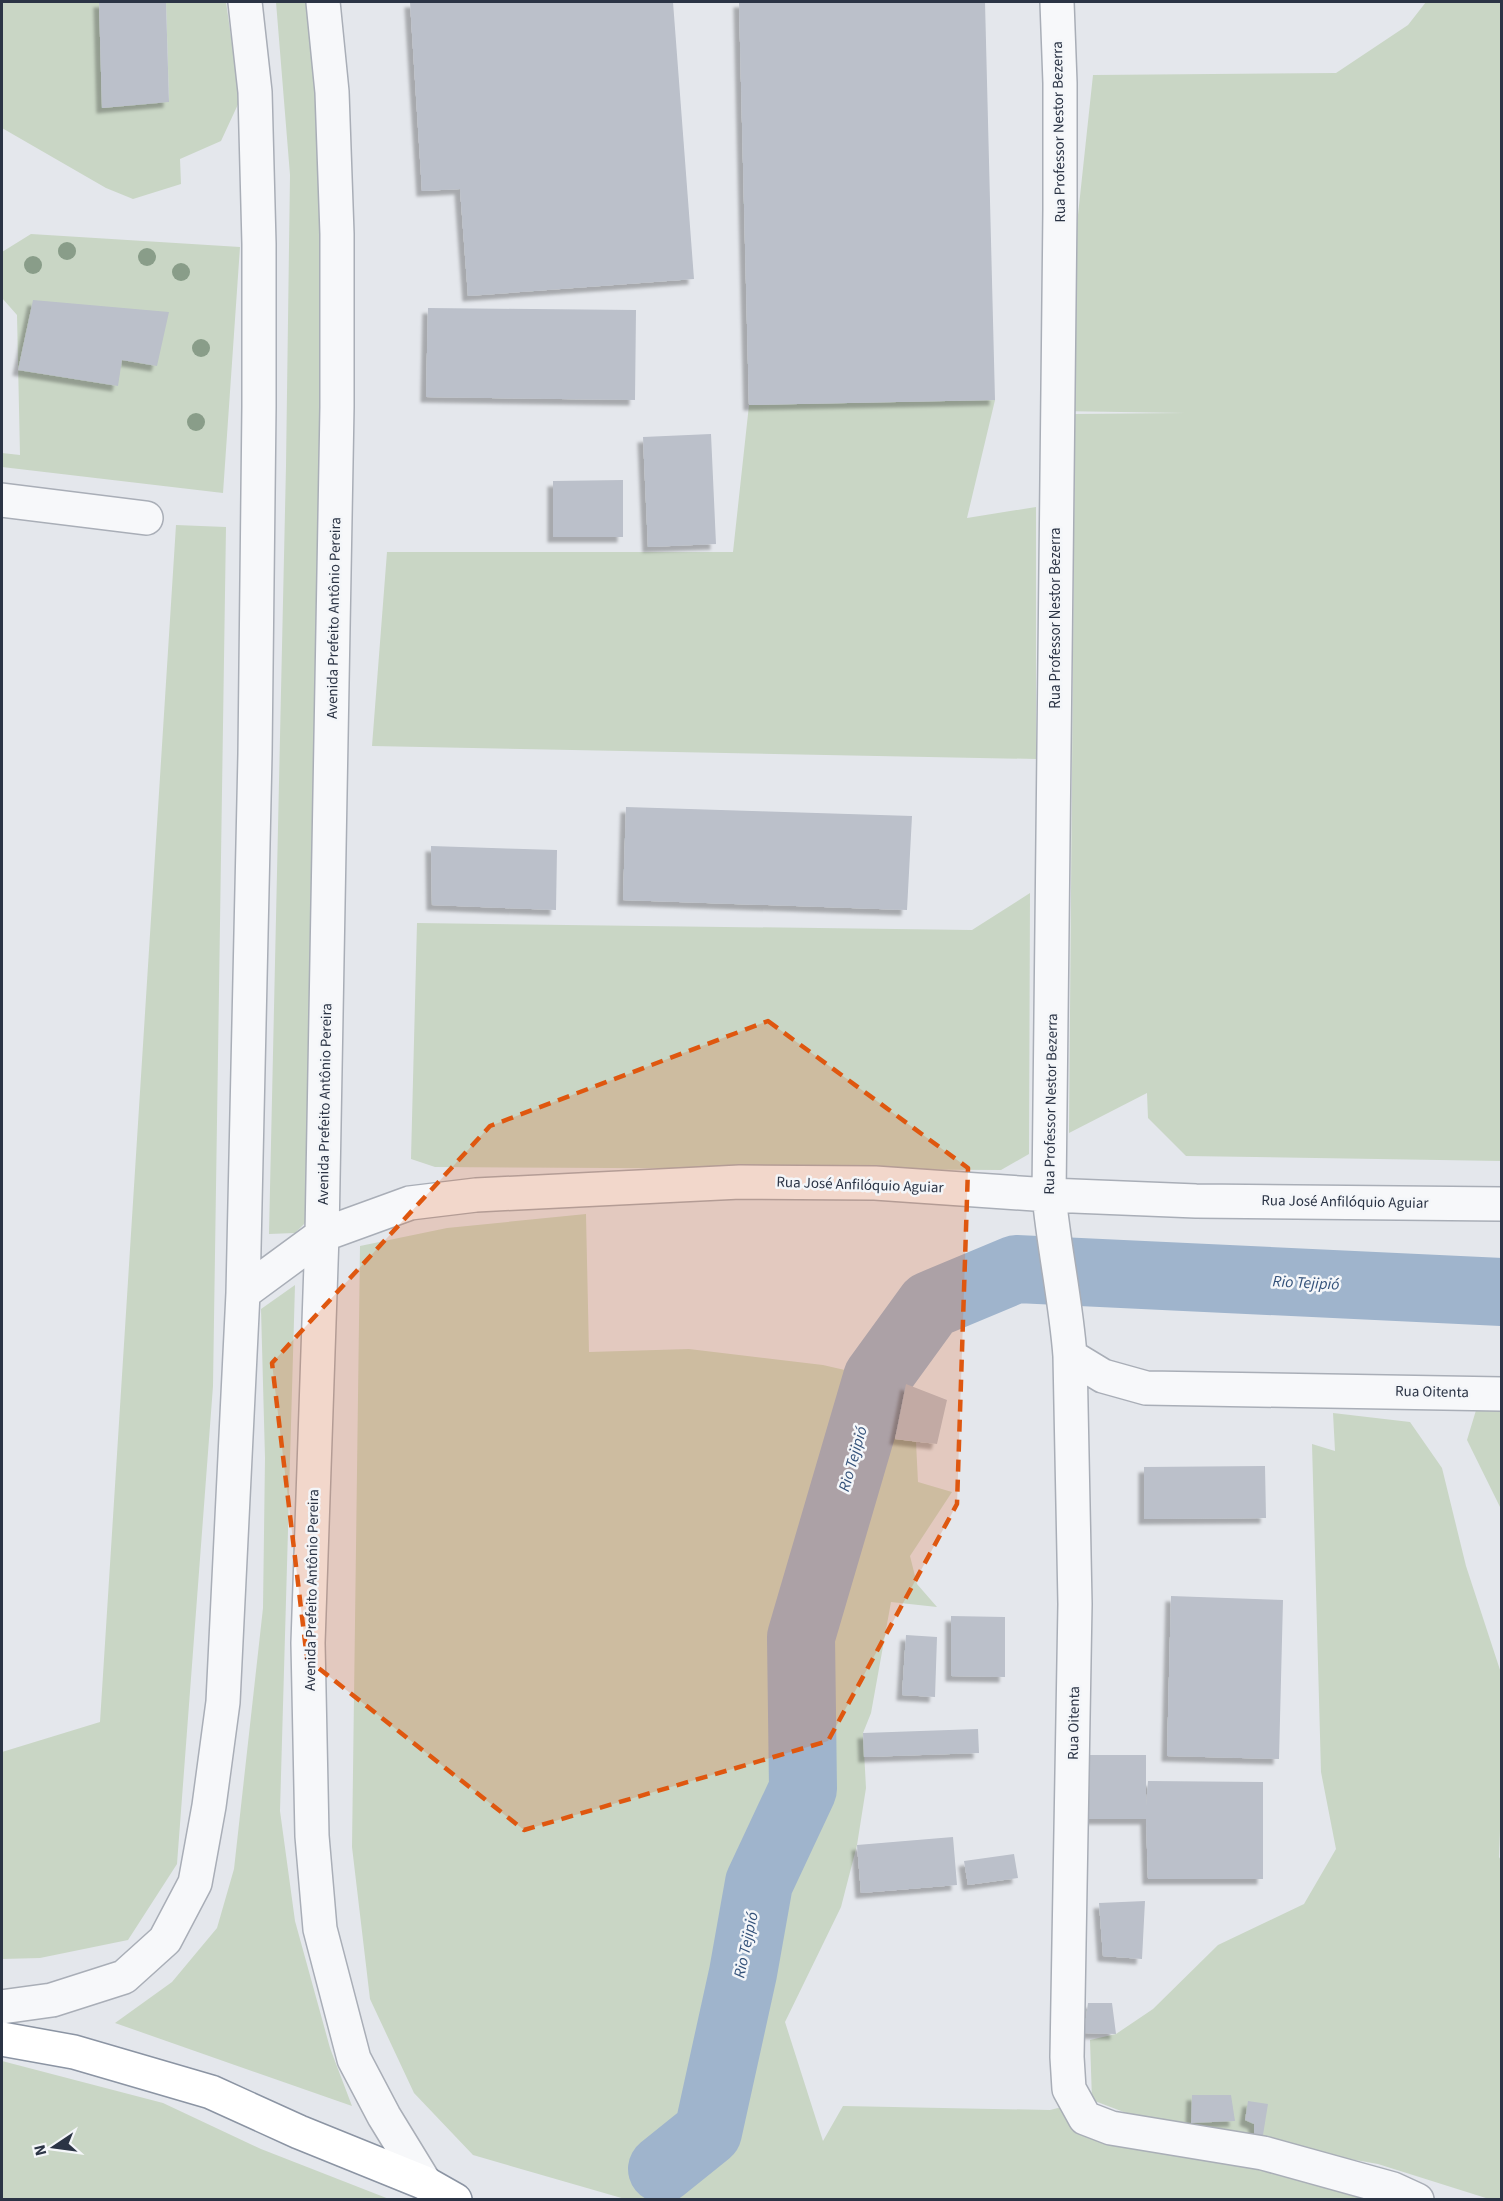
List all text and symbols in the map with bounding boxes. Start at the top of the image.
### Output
street label: Rua Professor Nestor Bezerra [1047,41,1071,223]
street label: Avenida Prefeito Antônio Pereira [322,517,346,719]
street label: Rua Professor Nestor Bezerra [1045,527,1066,709]
street label: Avenida Prefeito Antônio Pereira [313,1003,337,1205]
street label: Rua Professor Nestor Bezerra [1039,1013,1063,1195]
street label: Rua José Anfilóquio Aguiar [776,1172,945,1198]
street label: Rua José Anfilóquio Aguiar [1261,1190,1430,1214]
water label: Rio Tejipió [1272,1270,1340,1296]
street label: Rua Oitenta [1395,1381,1469,1403]
water label: Rio Tejipió [833,1424,873,1494]
street label: Avenida Prefeito Antônio Pereira [300,1489,324,1691]
street label: Rua Oitenta [1063,1686,1085,1760]
water label: Rio Tejipió [728,1910,764,1980]
north arrow [24,2117,84,2177]
text: N [28,2142,52,2158]

